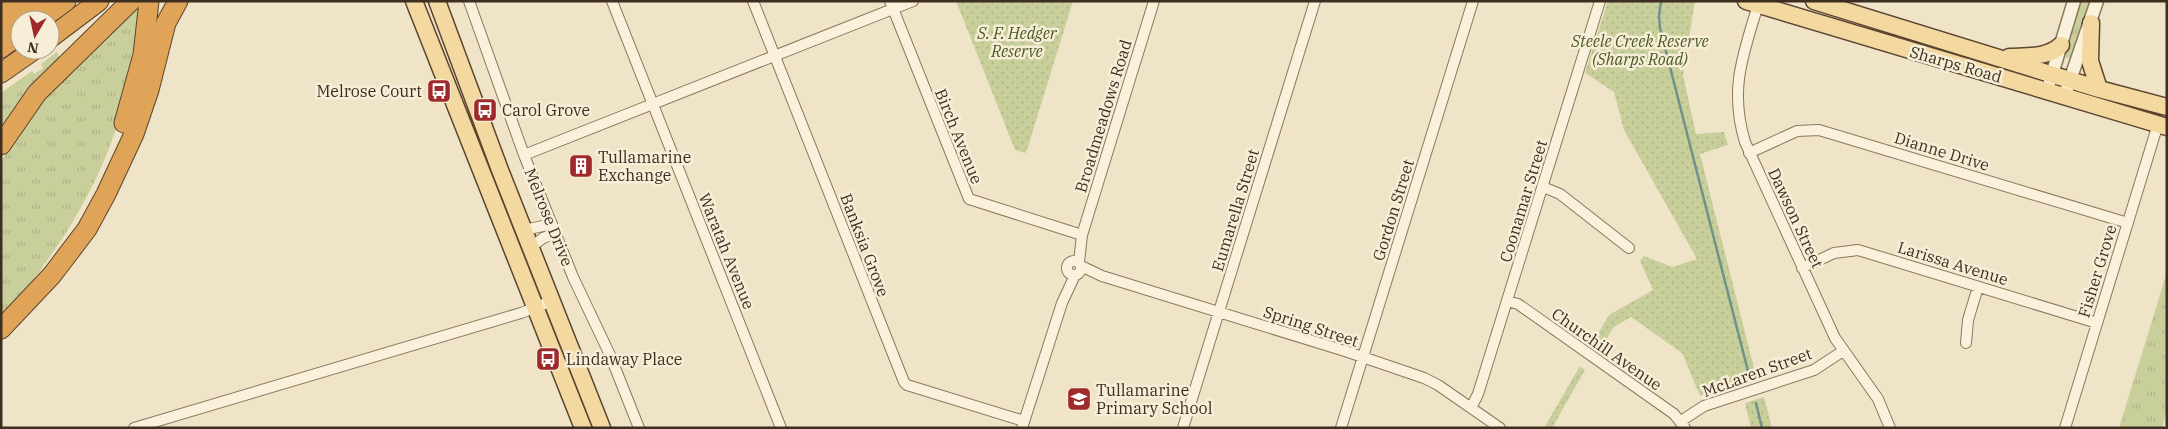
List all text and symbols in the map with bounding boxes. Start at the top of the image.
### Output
north arrow [10,10,60,60]
park label: S. F. Hedger Reserve [976,23,1058,61]
park label: Steele Creek Reserve (Sharps Road) [1570,31,1709,69]
street label: Broadmeadows Road [1070,37,1136,195]
text: N [26,38,40,58]
street label: Sharps Road [1908,41,2005,87]
bus stop icon: Melrose Court [426,78,452,104]
place label: Melrose Court [316,81,422,101]
street label: Birch Avenue [931,85,987,187]
bus stop icon: Carol Grove [472,97,498,123]
place label: Carol Grove [502,100,590,120]
street label: Dianne Drive [1892,127,1992,175]
street label: Coonamar Street [1495,137,1551,265]
street label: Eumarella Street [1207,146,1263,274]
place label: Tullamarine Exchange [598,147,691,185]
building icon: Tullamarine Exchange [568,153,594,179]
street label: Gordon Street [1368,156,1418,263]
street label: Melrose Drive [520,165,578,269]
street label: Dawson Street [1764,165,1828,271]
street label: Waratah Avenue [695,190,759,312]
street label: Banksia Grove [836,191,894,299]
street label: Fisher Grove [2073,222,2121,320]
street label: Larissa Avenue [1895,237,2011,289]
street label: Spring Street [1261,301,1361,351]
street label: Churchill Avenue [1548,303,1666,395]
street label: McLaren Street [1700,343,1815,401]
bus stop icon: Lindaway Place [535,346,561,372]
place label: Lindaway Place [566,349,682,369]
place label: Tullamarine Primary School [1096,380,1213,418]
school or university icon: Tullamarine Primary School [1066,386,1092,412]

